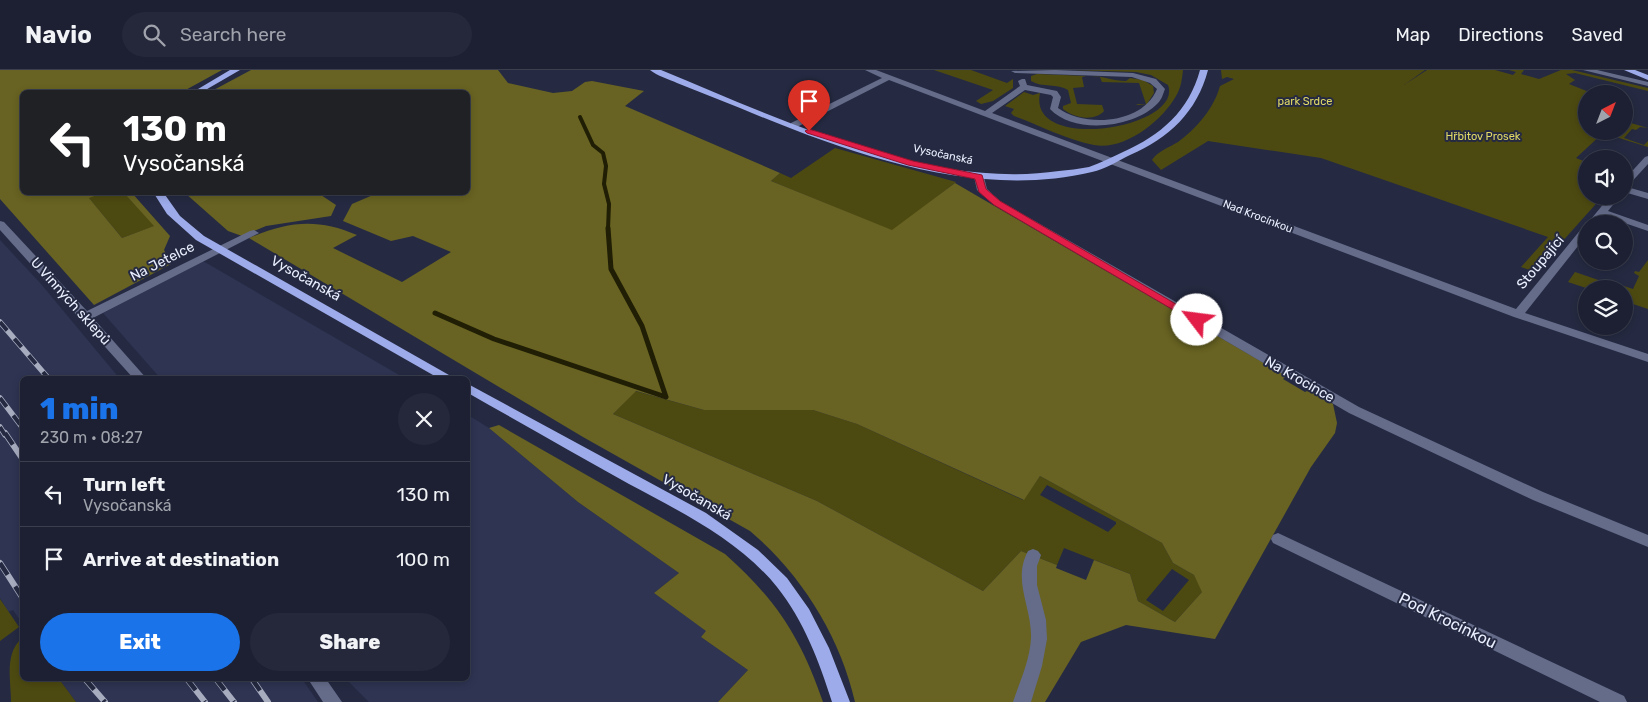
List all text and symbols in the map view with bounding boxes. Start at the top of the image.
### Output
search box [122,12,472,57]
text: Navio [25,21,92,49]
icon: search [140,21,168,49]
text: Search here [180,23,286,46]
text: Map [1395,24,1430,46]
text: Directions [1458,24,1544,46]
text: Saved [1572,24,1623,46]
pin [788,80,830,131]
north arrow [1578,85,1632,140]
map controls [1578,85,1633,335]
icon: arrive [795,87,823,115]
park label: park Srdce [1278,95,1332,108]
text: 130 m [123,108,227,150]
icon: left [40,110,105,175]
park label: Hřbitov Prosek [1445,130,1521,143]
street label: Vysočanská [912,142,974,167]
text: Vysočanská [123,150,245,177]
button: sound [1578,150,1633,205]
street label: Nad Krocínkou [1221,197,1295,236]
button: search [1578,215,1633,270]
street label: Stoupající [1513,232,1568,293]
street label: Na Jetelce [127,238,197,285]
street label: Vysočanská [268,252,344,305]
street label: U Vinných sklepů [27,254,114,349]
button: layers [1578,280,1633,335]
position arrow [1170,293,1222,345]
street label: Na Krocínce [1262,353,1338,406]
text: 1 min [40,391,118,427]
button: close [398,393,450,445]
text: 230 m · 08:27 [40,428,142,447]
street label: Vysočanská [659,471,735,524]
text: Turn left [83,473,165,496]
icon: left [40,480,68,508]
text: 130 m [397,483,450,506]
text: Vysočanská [83,496,172,515]
icon: arrive [40,545,68,573]
text: Arrive at destination [83,548,279,571]
text: 100 m [396,548,450,571]
street label: Pod Krocínkou [1396,589,1500,652]
button: Exit [40,613,240,671]
button: Share [250,613,450,671]

